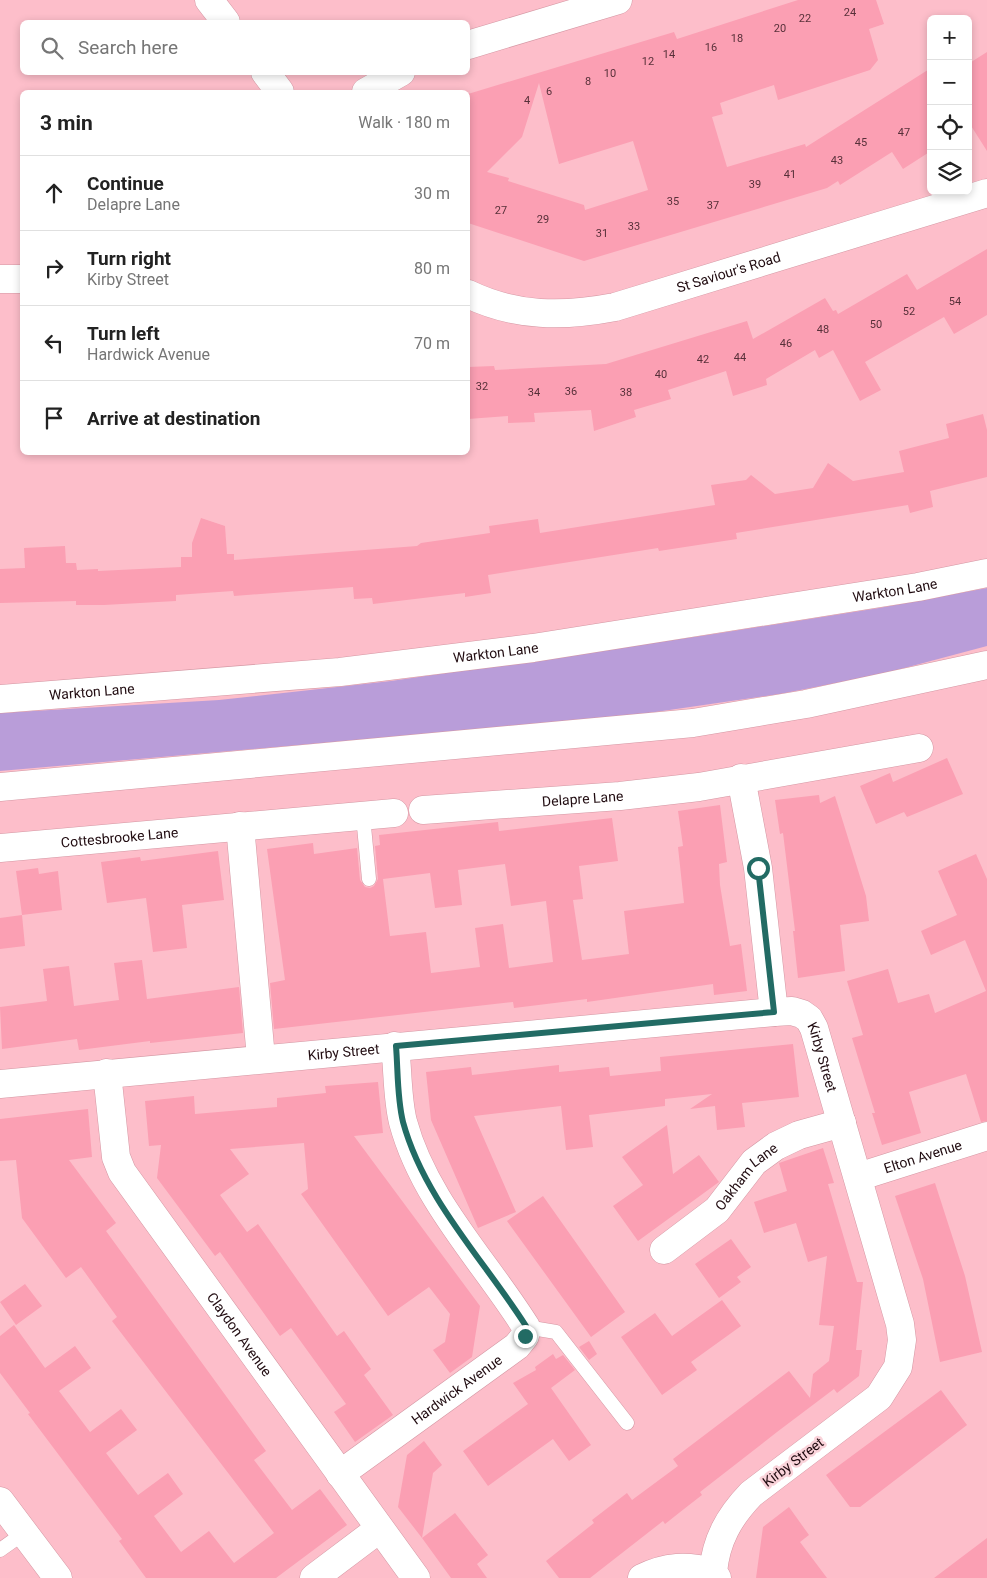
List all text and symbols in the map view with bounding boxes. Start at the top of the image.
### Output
house number: 24 [844,6,856,19]
house number: 22 [799,12,811,25]
map controls [927,15,972,195]
button: + [927,15,972,60]
search box [20,20,470,75]
house number: 20 [774,22,786,35]
house number: 18 [731,32,743,45]
icon: search [38,34,66,62]
text: Search here [78,36,178,59]
house number: 16 [705,41,717,54]
house number: 14 [663,48,675,61]
house number: 12 [642,55,654,68]
button: − [927,60,972,105]
house number: 10 [604,67,616,80]
house number: 8 [585,75,591,88]
house number: 6 [546,85,552,98]
house number: 4 [524,94,530,107]
button: locate [927,105,972,150]
text: 3 min [40,111,93,135]
text: Walk · 180 m [358,113,450,132]
house number: 47 [898,126,910,139]
house number: 45 [855,136,867,149]
button: layers [927,150,972,195]
house number: 43 [831,154,843,167]
house number: 41 [784,168,796,181]
text: Continue [87,172,164,195]
house number: 39 [749,178,761,191]
icon: ahead [40,179,68,207]
text: 30 m [414,184,450,203]
text: Delapre Lane [87,195,180,214]
house number: 35 [667,195,679,208]
house number: 37 [707,199,719,212]
house number: 27 [495,204,507,217]
house number: 29 [537,213,549,226]
house number: 33 [628,220,640,233]
house number: 31 [596,227,608,240]
text: Turn right [87,247,171,270]
street label: St Saviour's Road [675,249,782,296]
icon: right [40,254,68,282]
text: 80 m [414,259,450,278]
text: Kirby Street [87,270,169,289]
house number: 54 [949,295,961,308]
house number: 52 [903,305,915,318]
house number: 50 [870,318,882,331]
text: Turn left [87,322,160,345]
house number: 48 [817,323,829,336]
icon: left [40,329,68,357]
text: 70 m [414,334,450,353]
house number: 46 [780,337,792,350]
text: Hardwick Avenue [87,345,210,364]
house number: 44 [734,351,746,364]
house number: 42 [697,353,709,366]
house number: 40 [655,368,667,381]
house number: 32 [476,380,488,393]
house number: 36 [565,385,577,398]
house number: 34 [528,386,540,399]
house number: 38 [620,386,632,399]
icon: arrive [40,404,68,432]
text: Arrive at destination [87,407,260,430]
street label: Warkton Lane [851,575,939,605]
street label: Warkton Lane [452,639,539,666]
street label: Warkton Lane [48,680,135,703]
street label: Delapre Lane [541,788,624,810]
street label: Cottesbrooke Lane [60,824,179,851]
route start [747,857,770,880]
street label: Kirby Street [804,1019,840,1094]
street label: Kirby Street [307,1041,380,1063]
street label: Elton Avenue [882,1137,964,1176]
street label: Oakham Lane [712,1140,780,1214]
street label: Claydon Avenue [204,1289,275,1379]
route end [514,1325,537,1348]
street label: Hardwick Avenue [408,1352,505,1428]
street label: Kirby Street [760,1434,827,1490]

